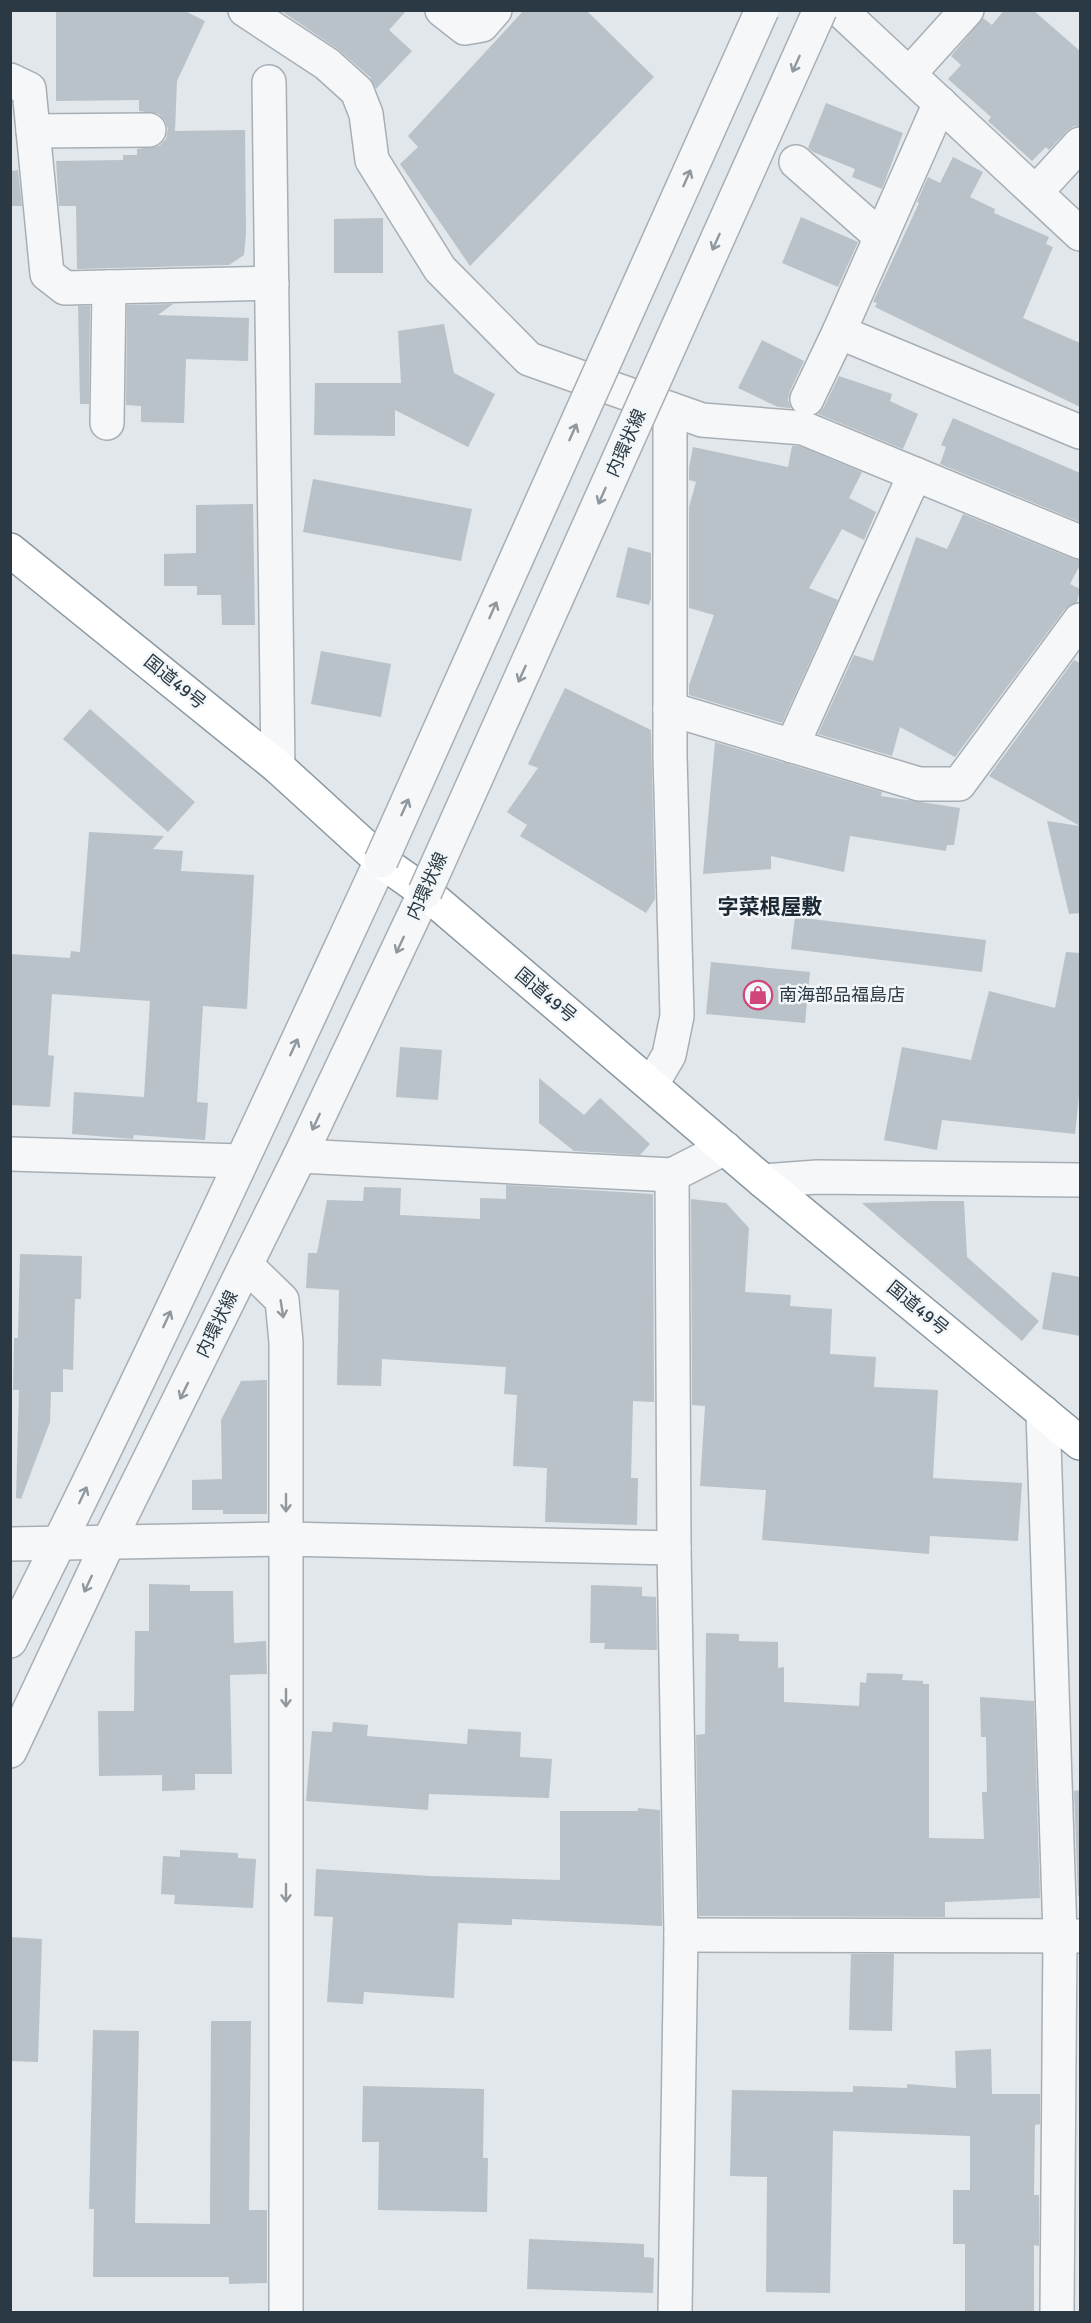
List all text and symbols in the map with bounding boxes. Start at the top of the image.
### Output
one-way arrow [790,54,801,72]
one-way arrow [682,169,693,187]
one-way arrow [710,232,721,250]
street label: 内環状線 [601,406,651,480]
one-way arrow [568,424,579,442]
one-way arrow [596,487,607,505]
one-way arrow [488,602,499,620]
street label: 国道49号 [140,650,210,714]
one-way arrow [516,665,528,683]
one-way arrow [399,799,411,817]
street label: 内環状線 [402,849,452,923]
district label: 字菜根屋敷 [718,894,823,920]
one-way arrow [393,936,405,954]
street label: 国道49号 [511,963,581,1027]
shop icon: 南海部品福島店 [742,979,774,1011]
place label: 南海部品福島店 [779,984,905,1006]
one-way arrow [289,1039,301,1057]
one-way arrow [310,1112,322,1130]
street label: 国道49号 [883,1276,953,1340]
street label: 内環状線 [191,1287,243,1361]
one-way arrow [277,1299,288,1318]
one-way arrow [161,1310,173,1328]
one-way arrow [177,1381,189,1399]
one-way arrow [77,1486,89,1504]
one-way arrow [280,1493,292,1513]
one-way arrow [82,1575,94,1593]
one-way arrow [280,1688,292,1708]
one-way arrow [280,1883,292,1903]

